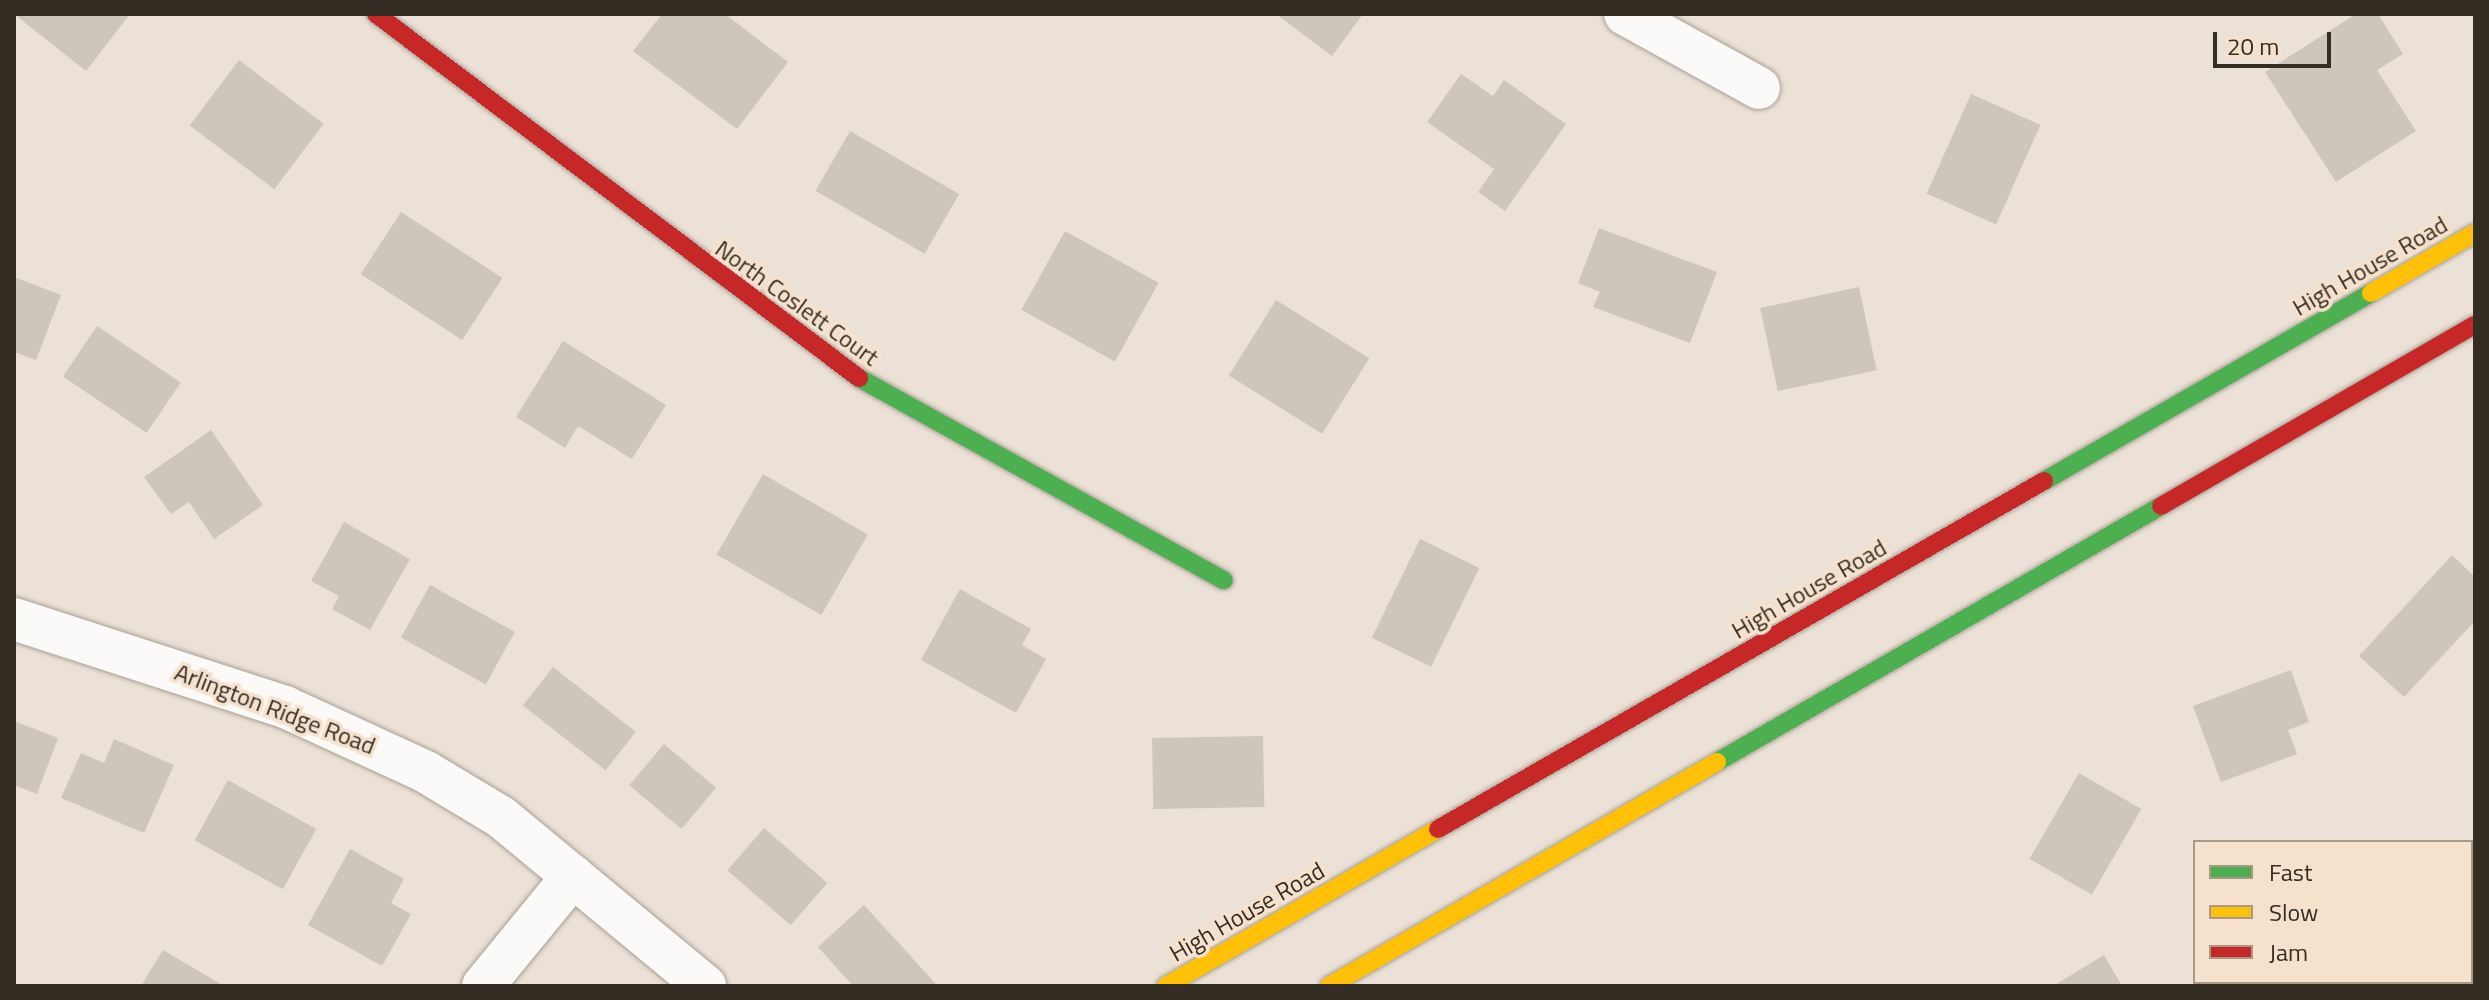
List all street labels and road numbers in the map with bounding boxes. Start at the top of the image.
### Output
street label: High House Road [2287,210,2453,322]
street label: North Coslett Court [710,234,884,372]
street label: High House Road [1726,533,1892,645]
street label: Arlington Ridge Road [171,658,379,760]
street label: High House Road [1164,856,1330,968]

